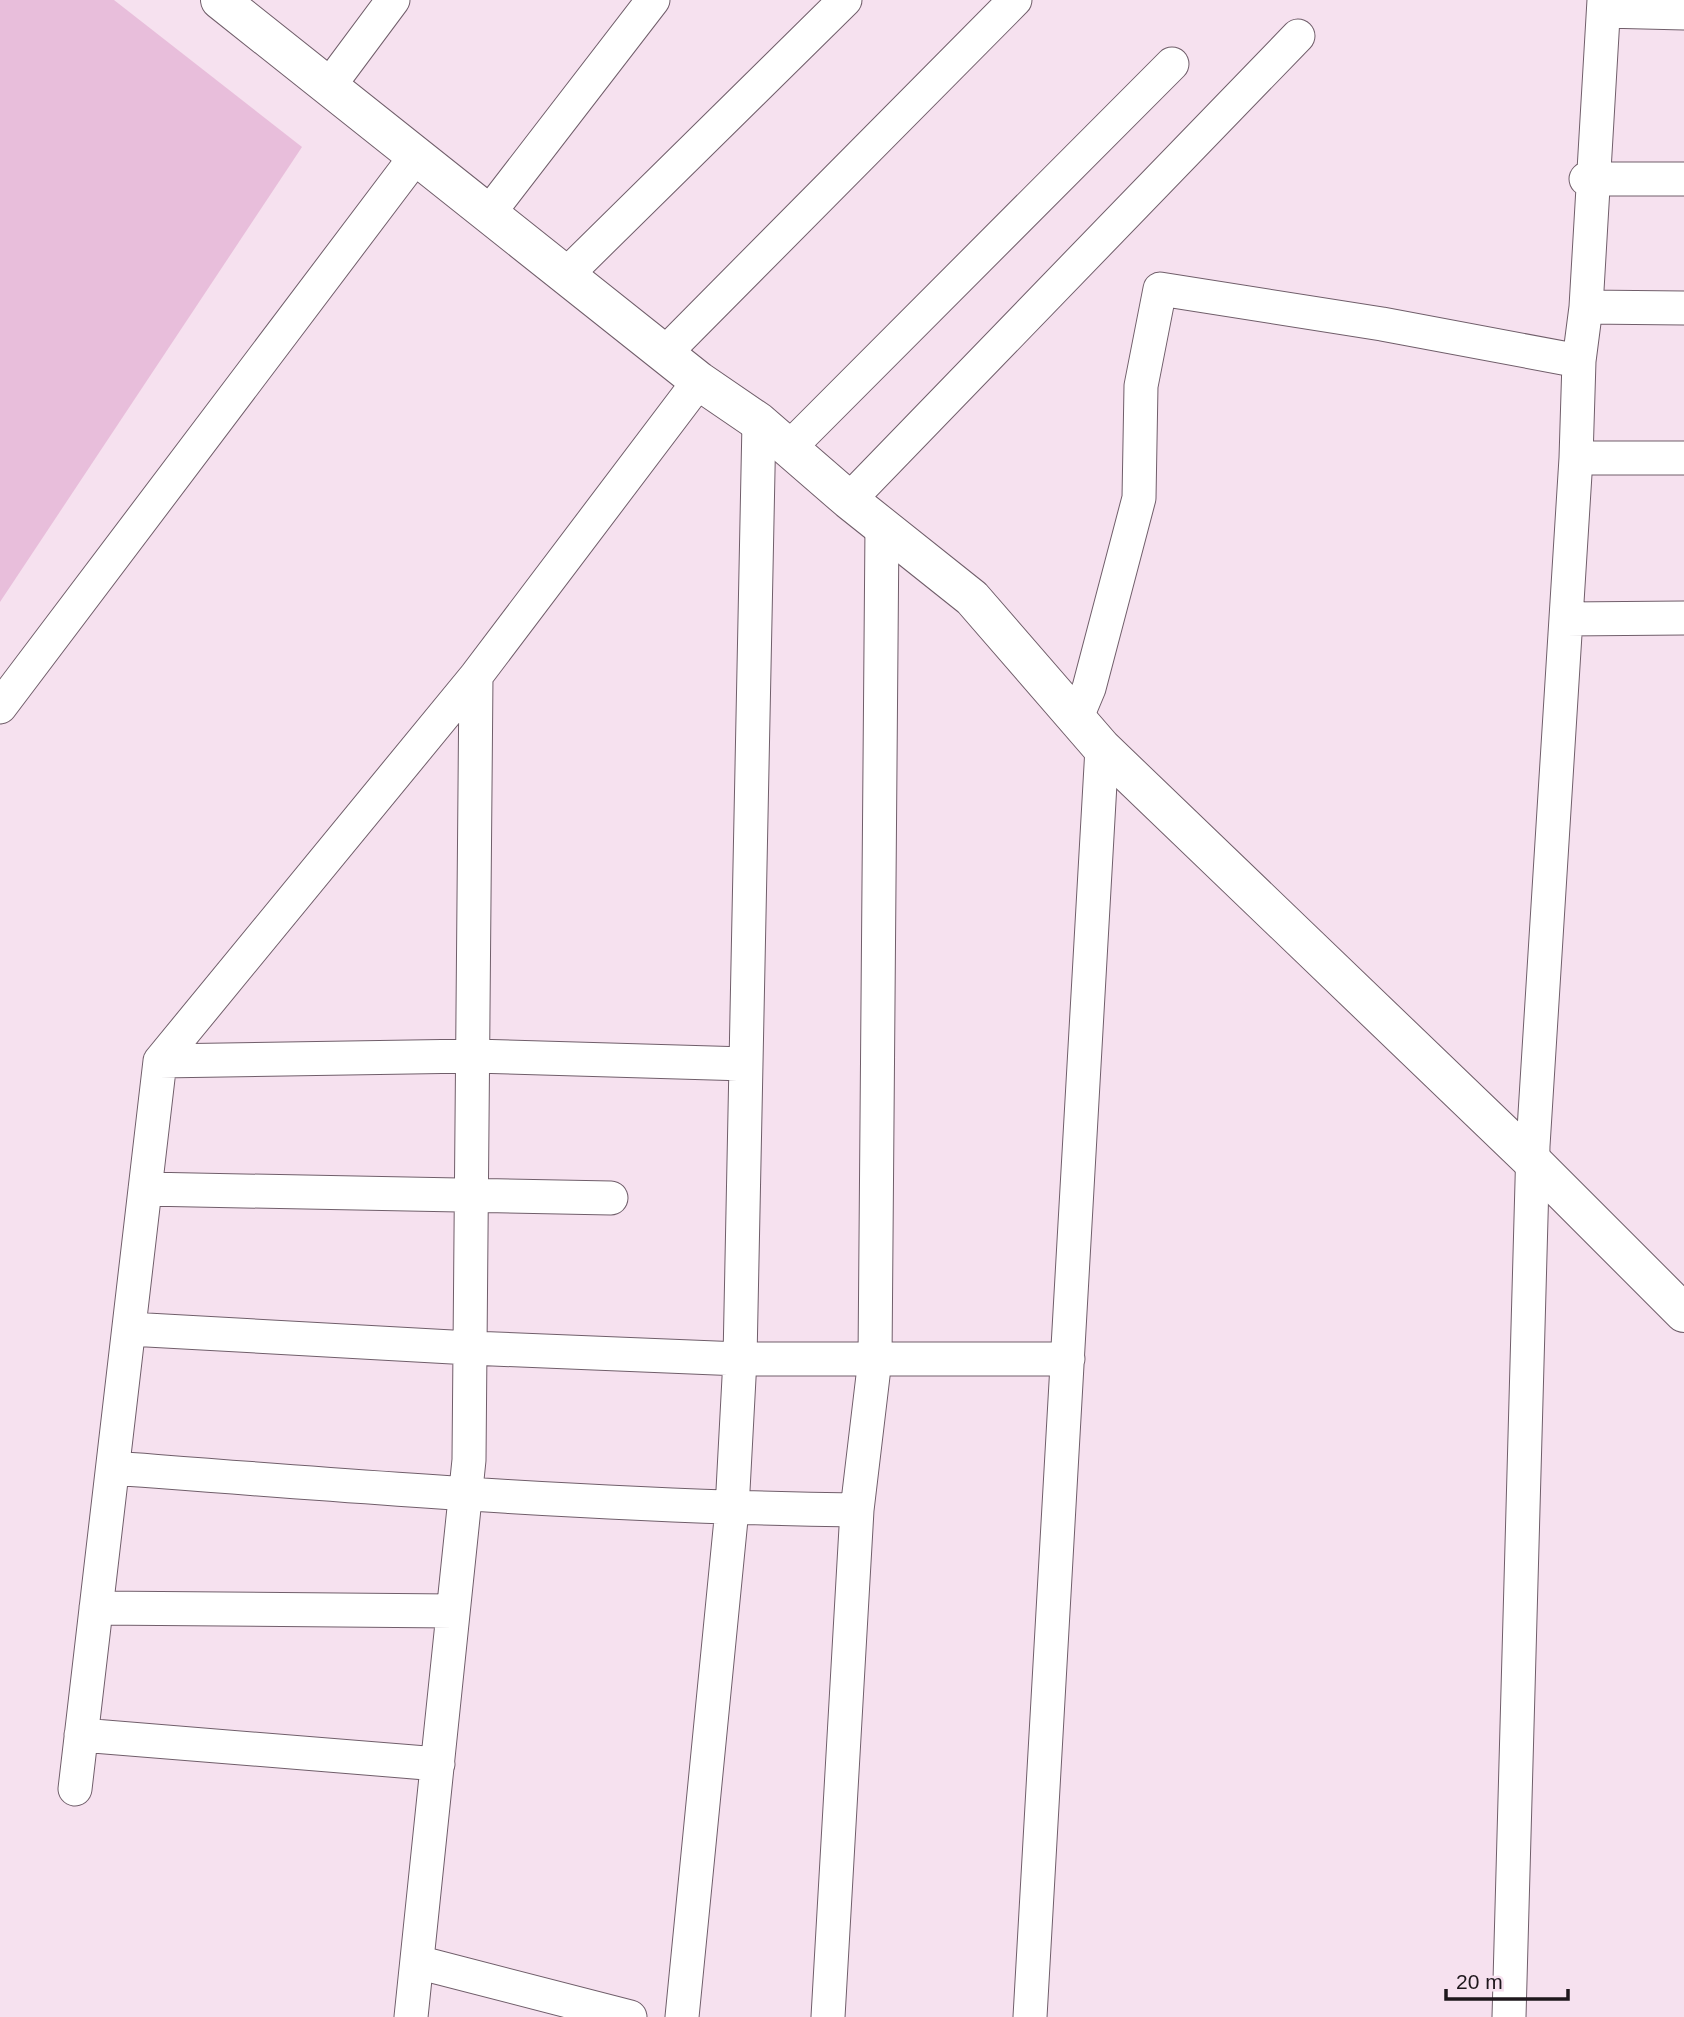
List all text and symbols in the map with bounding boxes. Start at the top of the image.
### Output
scale bar [1446,1958,1568,2002]
text: 20 m [1456,1970,1503,1993]

